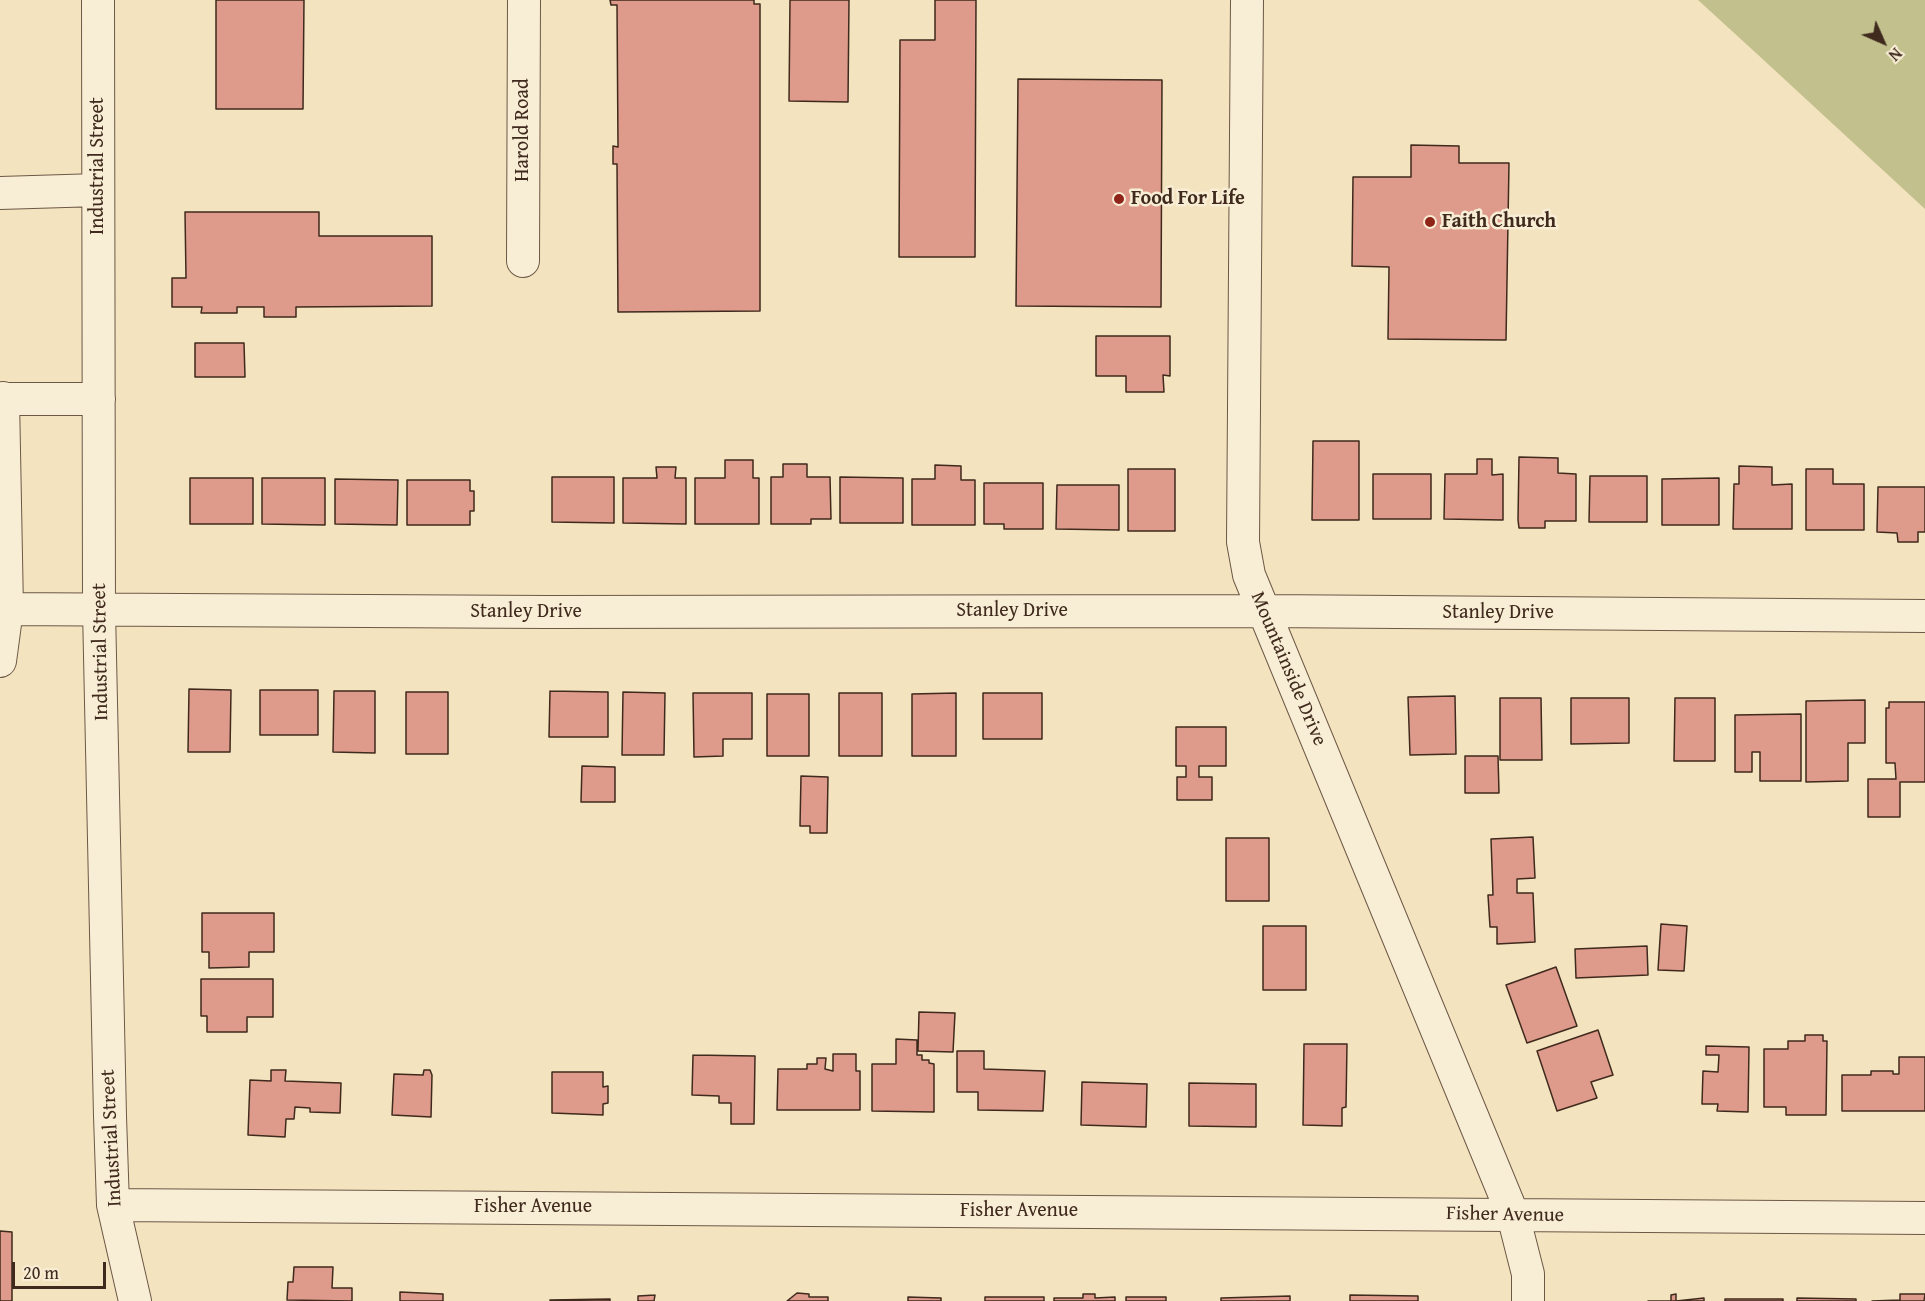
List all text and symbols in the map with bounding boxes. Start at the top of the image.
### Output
north arrow [1853,12,1913,72]
text: N [1883,42,1908,67]
street label: Harold Road [511,78,535,182]
street label: Industrial Street [86,97,110,235]
place label: Food For Life [1131,187,1245,211]
marker: Food For Life [1112,192,1126,206]
place label: Faith Church [1442,210,1556,234]
marker: Faith Church [1423,215,1437,229]
street label: Industrial Street [88,583,114,721]
street label: Mountainside Drive [1245,588,1331,750]
street label: Stanley Drive [956,599,1068,623]
street label: Stanley Drive [470,600,582,624]
street label: Stanley Drive [1442,601,1554,625]
street label: Industrial Street [96,1069,128,1207]
street label: Fisher Avenue [474,1195,592,1219]
street label: Fisher Avenue [960,1199,1078,1223]
street label: Fisher Avenue [1446,1202,1564,1228]
scale bar [15,1250,110,1288]
text: 20 m [23,1259,59,1286]

